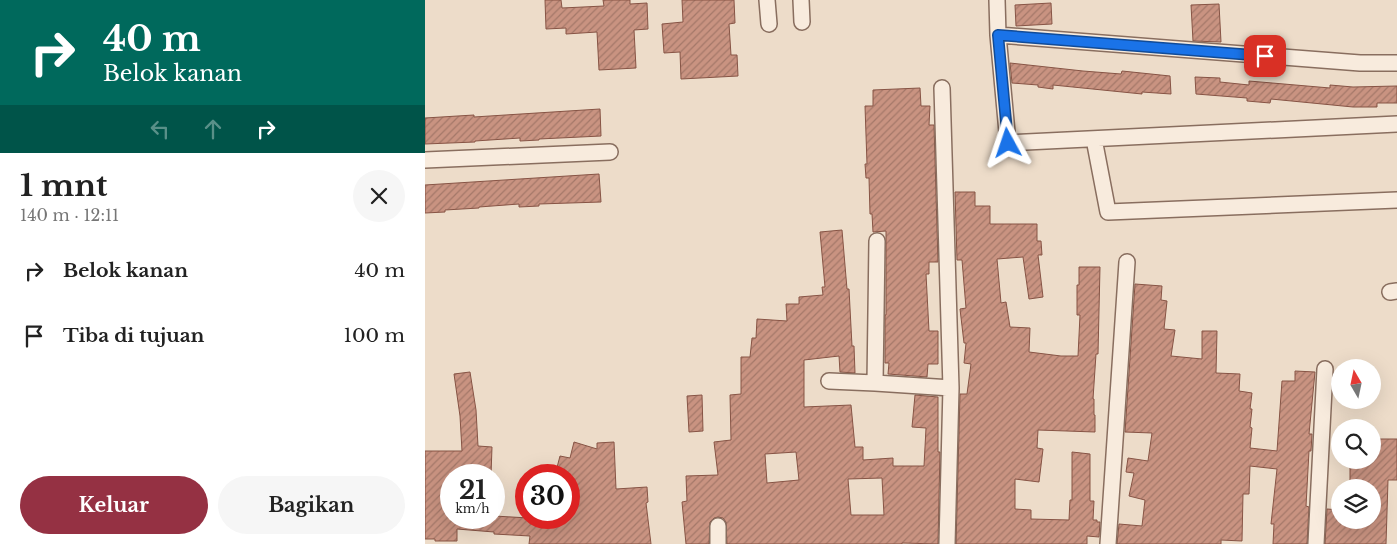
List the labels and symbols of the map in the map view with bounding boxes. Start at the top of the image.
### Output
pin [1244,35,1286,77]
position arrow [981,116,1033,168]
north arrow [1331,359,1381,409]
speed limit sign: 30 [515,464,580,529]

